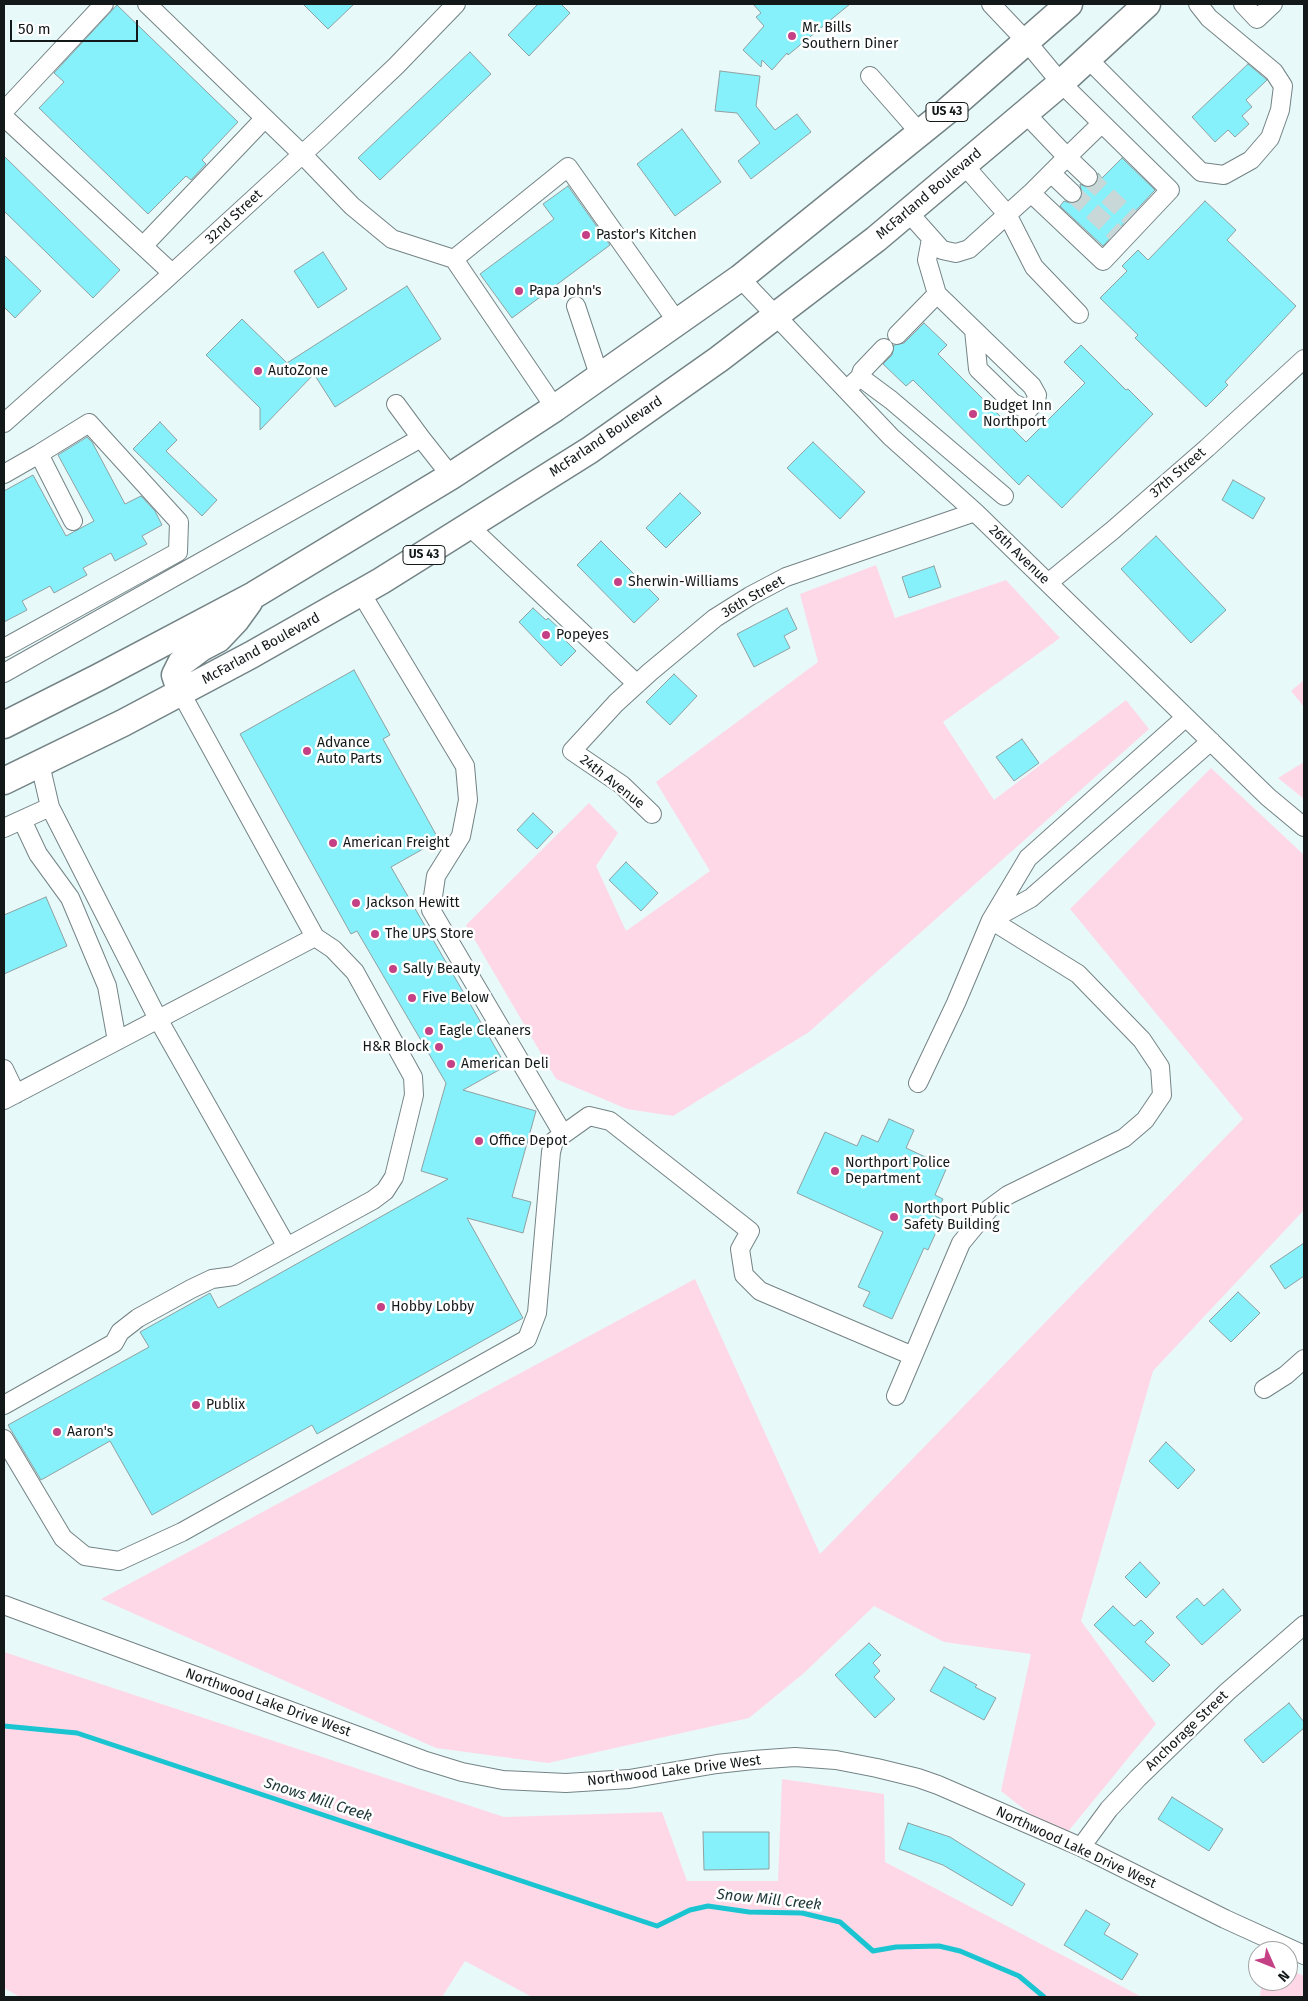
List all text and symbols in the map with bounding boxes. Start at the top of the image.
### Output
scale bar [12,10,140,42]
text: 50 m [18,20,51,38]
place label: Mr. Bills Southern Diner [802,20,898,52]
marker: Mr. Bills Southern Diner [786,30,798,42]
road number: US 43 [926,102,968,121]
street label: McFarland Boulevard [873,145,985,243]
street label: 32nd Street [202,186,266,248]
place label: Pastor's Kitchen [596,227,697,243]
marker: Pastor's Kitchen [580,229,592,241]
place label: Papa John's [529,283,602,299]
marker: Papa John's [513,285,525,297]
place label: AutoZone [268,363,328,379]
marker: AutoZone [252,365,264,377]
street label: McFarland Boulevard [546,393,666,481]
place label: Budget Inn Northport [983,398,1052,431]
marker: Budget Inn Northport [967,408,979,420]
street label: 37th Street [1147,444,1209,502]
street label: 26th Avenue [985,522,1053,588]
road number: US 43 [403,546,445,564]
street label: 36th Street [719,572,787,622]
place label: Sherwin-Williams [628,574,739,590]
marker: Sherwin-Williams [612,576,624,588]
street label: McFarland Boulevard [199,609,323,689]
place label: Popeyes [556,627,609,643]
marker: Popeyes [540,629,552,641]
place label: Advance Auto Parts [317,735,382,768]
marker: Advance Auto Parts [301,745,313,757]
street label: 24th Avenue [576,752,648,812]
place label: American Freight [343,835,450,851]
marker: American Freight [327,837,339,849]
place label: Jackson Hewitt [366,895,460,911]
marker: Jackson Hewitt [350,897,362,909]
place label: The UPS Store [385,926,474,942]
marker: The UPS Store [369,928,381,940]
place label: Sally Beauty [403,961,480,977]
marker: Sally Beauty [387,963,399,975]
place label: Five Below [422,990,489,1006]
marker: Five Below [406,992,418,1004]
place label: Eagle Cleaners [439,1023,531,1039]
marker: Eagle Cleaners [423,1025,435,1037]
place label: H&R Block [363,1039,429,1055]
marker: H&R Block [433,1041,445,1053]
place label: American Deli [461,1056,549,1072]
marker: American Deli [445,1058,457,1070]
place label: Office Depot [489,1133,567,1149]
marker: Office Depot [473,1135,485,1147]
place label: Northport Police Department [845,1155,950,1188]
marker: Northport Police Department [829,1165,841,1177]
place label: Northport Public Safety Building [904,1201,1010,1234]
marker: Northport Public Safety Building [888,1211,900,1223]
place label: Hobby Lobby [391,1299,474,1315]
marker: Hobby Lobby [375,1301,387,1313]
place label: Publix [206,1397,245,1413]
marker: Publix [190,1399,202,1411]
place label: Aaron's [67,1424,113,1440]
marker: Aaron's [51,1426,63,1438]
street label: Northwood Lake Drive West [183,1665,353,1741]
street label: Anchorage Street [1142,1687,1232,1775]
street label: Northwood Lake Drive West [586,1752,762,1790]
water label: Snows Mill Creek [262,1774,374,1826]
street label: Northwood Lake Drive West [993,1803,1159,1893]
water label: Snow Mill Creek [716,1886,822,1914]
north arrow [1248,1941,1298,1991]
text: N [1274,1967,1293,1985]

